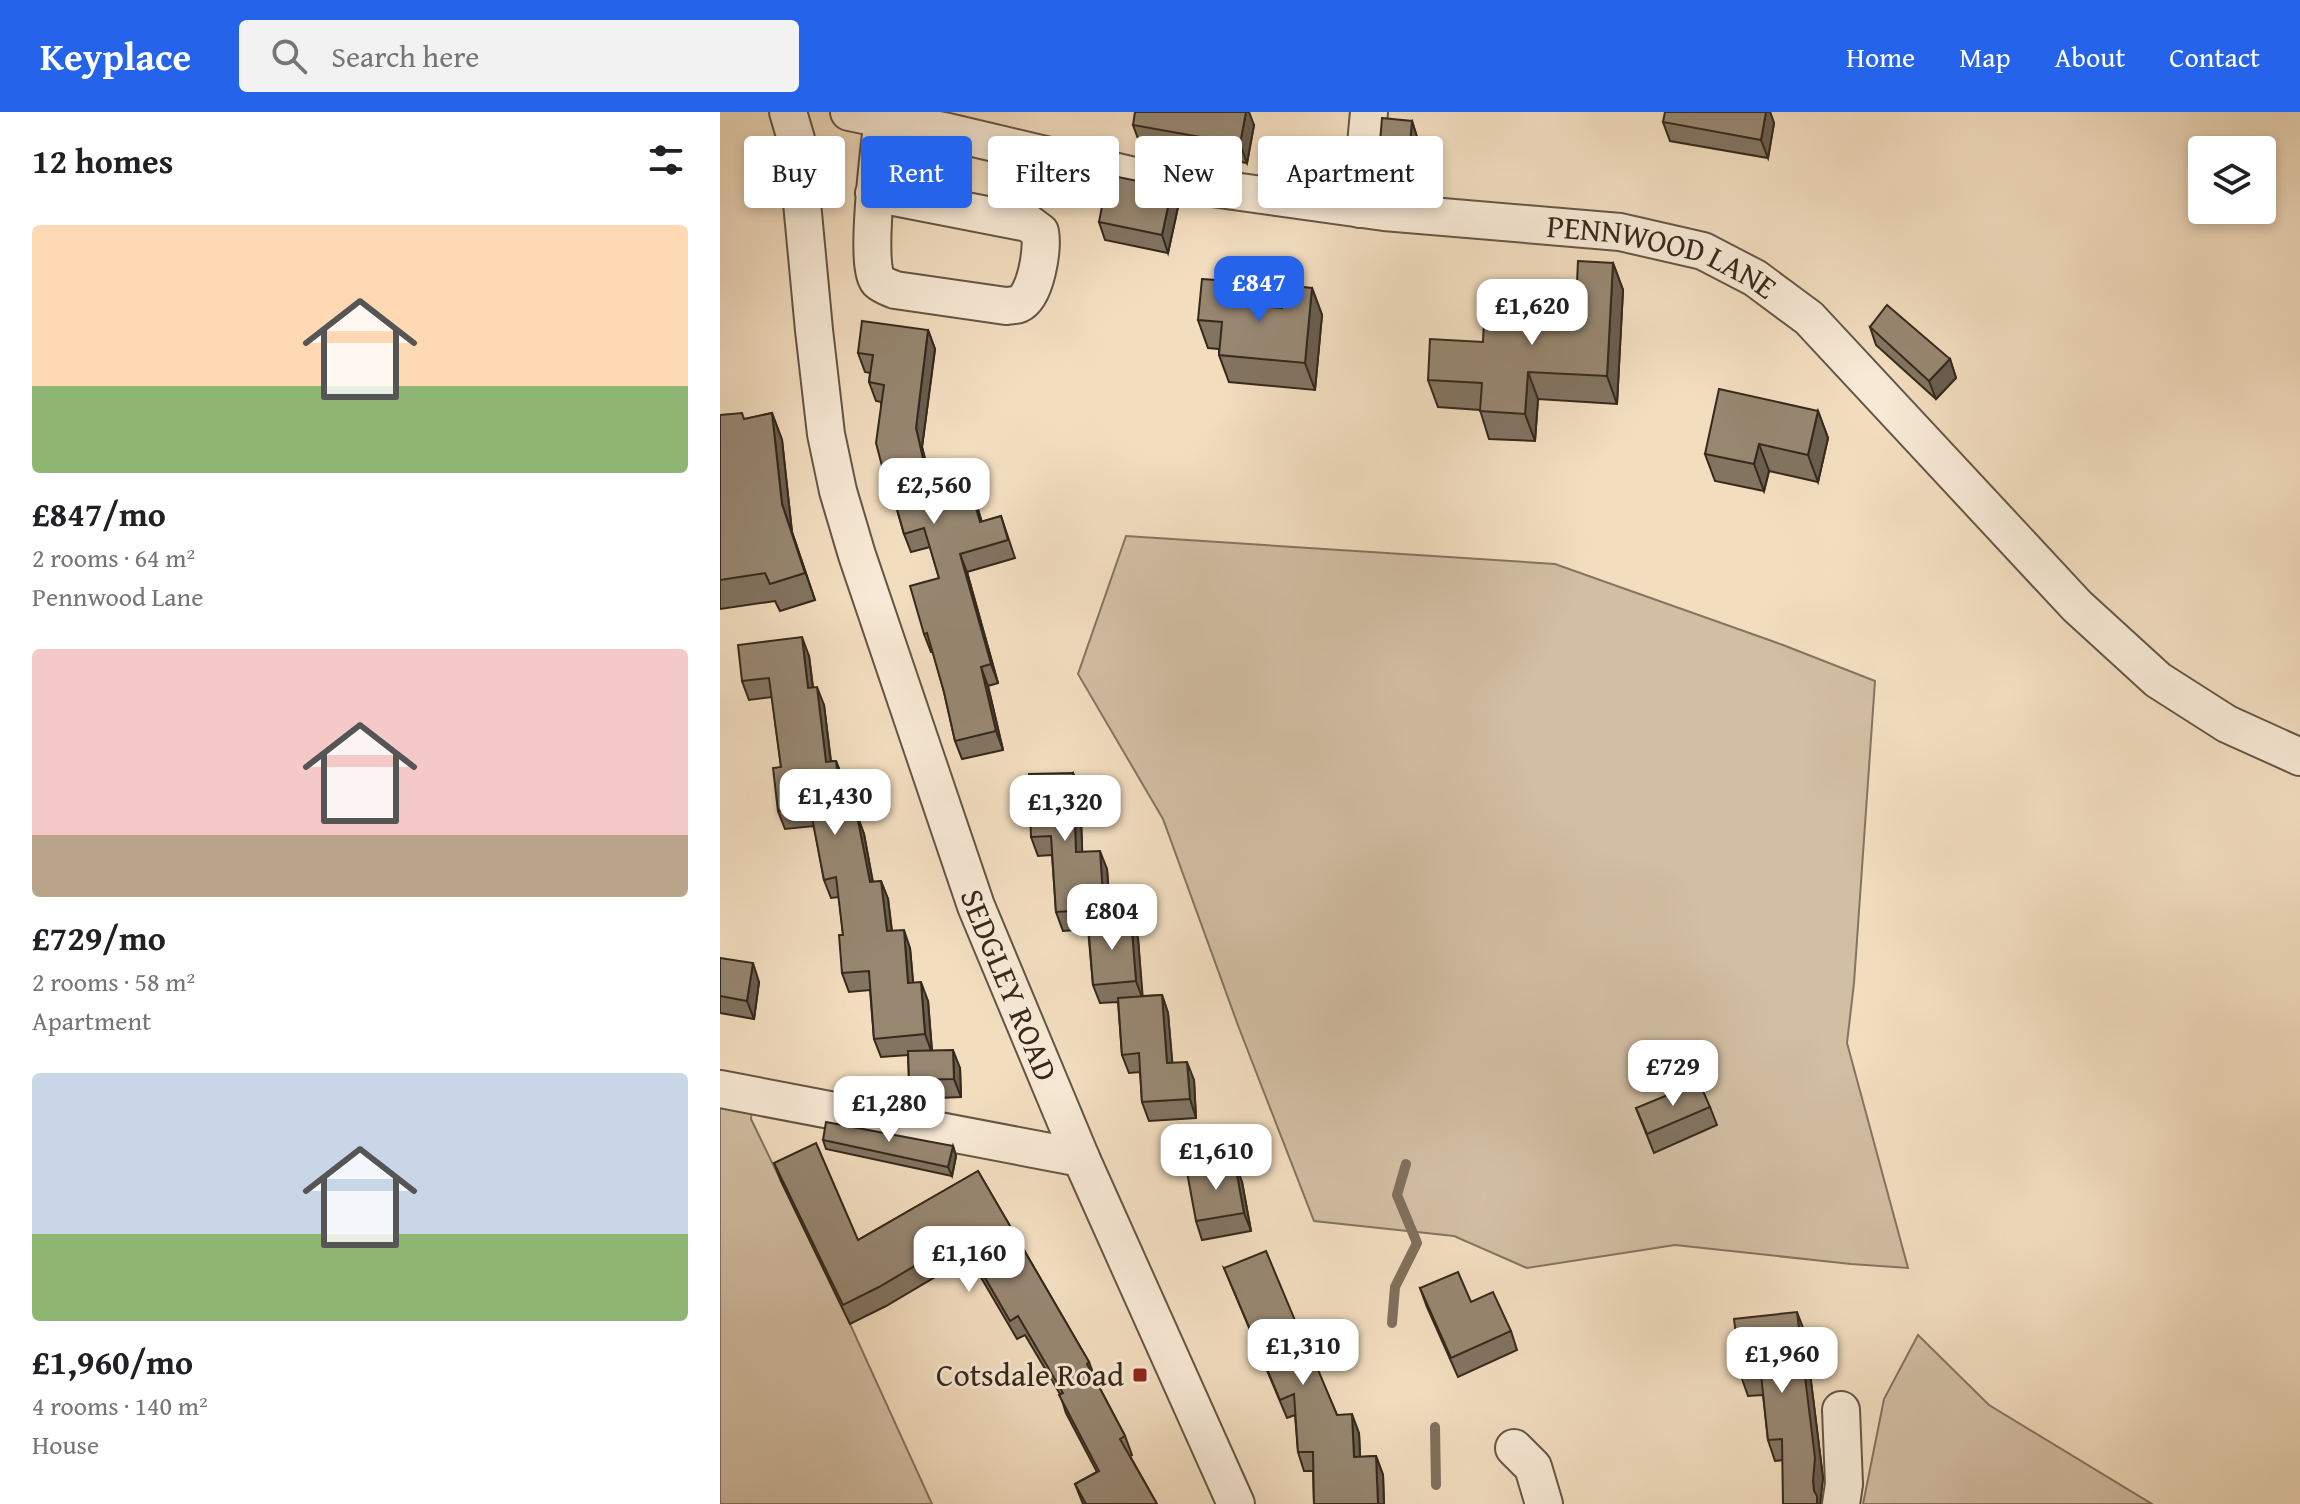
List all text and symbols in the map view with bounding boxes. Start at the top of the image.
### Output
search box [239,20,799,92]
text: Keyplace [40,28,191,84]
icon: search [267,34,311,78]
text: Search here [331,34,479,78]
text: Home [1846,36,1915,77]
text: Map [1959,36,2011,77]
text: About [2055,36,2125,77]
text: Contact [2169,36,2260,77]
text: 12 homes [32,136,173,185]
chip: Buy [744,136,845,208]
chip: Rent [861,136,972,208]
chip: Filters [988,136,1119,208]
chip: New [1135,136,1242,208]
chip: Apartment [1258,136,1443,208]
map controls [2188,136,2276,224]
button: layers [2188,136,2276,224]
icon: filters [644,138,688,182]
street label: PENNWOOD LANE [1545,202,1787,310]
pin: £847 [1212,256,1306,324]
text: £847 [1232,262,1286,301]
icon: home [288,277,432,421]
pin: £1,620 [1467,279,1597,347]
text: £1,620 [1495,285,1569,324]
pin: £2,560 [869,458,999,526]
text: £2,560 [897,464,971,503]
text: £847/mo [32,489,166,538]
text: 2 rooms · 64 m² [32,538,195,577]
text: Pennwood Lane [32,577,203,616]
icon: home [288,701,432,845]
pin: £1,430 [770,769,900,837]
text: £1,430 [798,775,872,814]
pin: £1,320 [1000,775,1130,843]
text: £1,320 [1028,781,1102,820]
street label: SEDGLEY ROAD [949,883,1070,1088]
pin: £804 [1065,884,1159,952]
text: £804 [1085,890,1139,929]
text: £729/mo [32,913,166,962]
text: 2 rooms · 58 m² [32,962,195,1001]
text: Apartment [32,1001,151,1040]
pin: £729 [1626,1040,1720,1108]
text: £729 [1646,1046,1700,1085]
pin: £1,280 [824,1076,954,1144]
text: £1,280 [852,1082,926,1121]
pin: £1,610 [1151,1124,1281,1192]
icon: home [288,1125,432,1269]
text: £1,610 [1179,1130,1253,1169]
pin: £1,160 [904,1226,1034,1294]
text: £1,160 [932,1232,1006,1271]
pin: £1,310 [1238,1319,1368,1387]
text: £1,310 [1266,1325,1340,1364]
pin: £1,960 [1717,1327,1847,1395]
text: £1,960 [1745,1333,1819,1372]
text: £1,960/mo [32,1337,193,1386]
place label: Cotsdale Road [936,1351,1124,1398]
marker: Cotsdale Road [1131,1366,1149,1384]
text: 4 rooms · 140 m² [32,1386,208,1425]
text: House [32,1425,99,1464]

